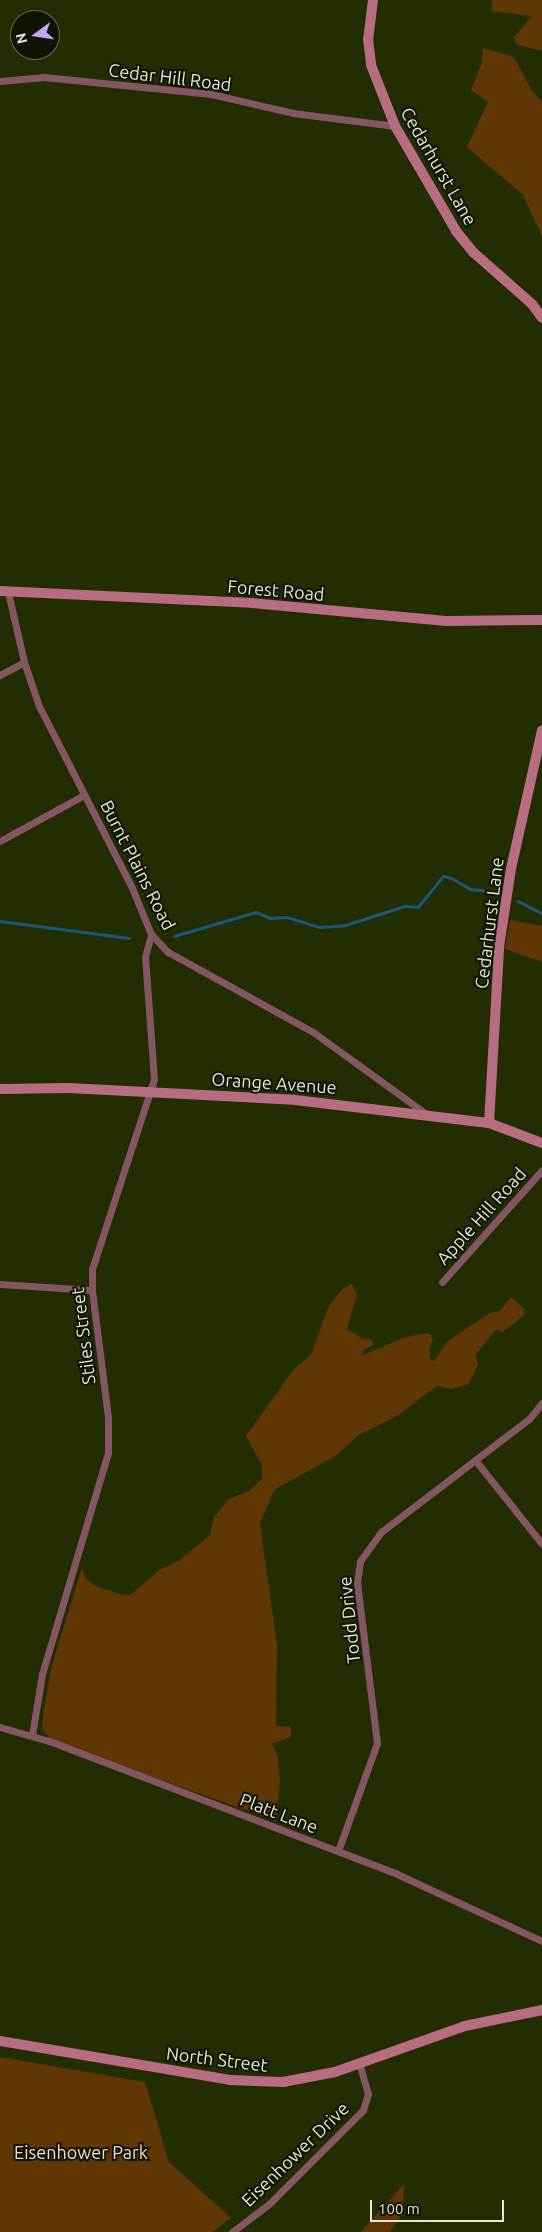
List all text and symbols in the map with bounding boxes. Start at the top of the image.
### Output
north arrow [10,10,60,60]
text: N [12,31,30,45]
street label: Cedar Hill Road [107,59,233,95]
street label: Cedarhurst Lane [396,103,482,229]
street label: Forest Road [227,575,325,605]
street label: Burnt Plains Road [96,796,180,934]
street label: Cedarhurst Lane [470,856,508,990]
street label: Orange Avenue [211,1068,337,1098]
street label: Apple Hill Road [432,1163,530,1269]
street label: Stiles Street [66,1286,100,1386]
street label: Todd Drive [334,1575,364,1665]
street label: Platt Lane [237,1788,321,1838]
street label: North Street [165,2042,269,2076]
street label: Eisenhower Drive [237,2097,353,2211]
park label: Eisenhower Park [14,2141,148,2163]
scale bar [372,2190,506,2222]
text: 100 m [378,2200,420,2217]

